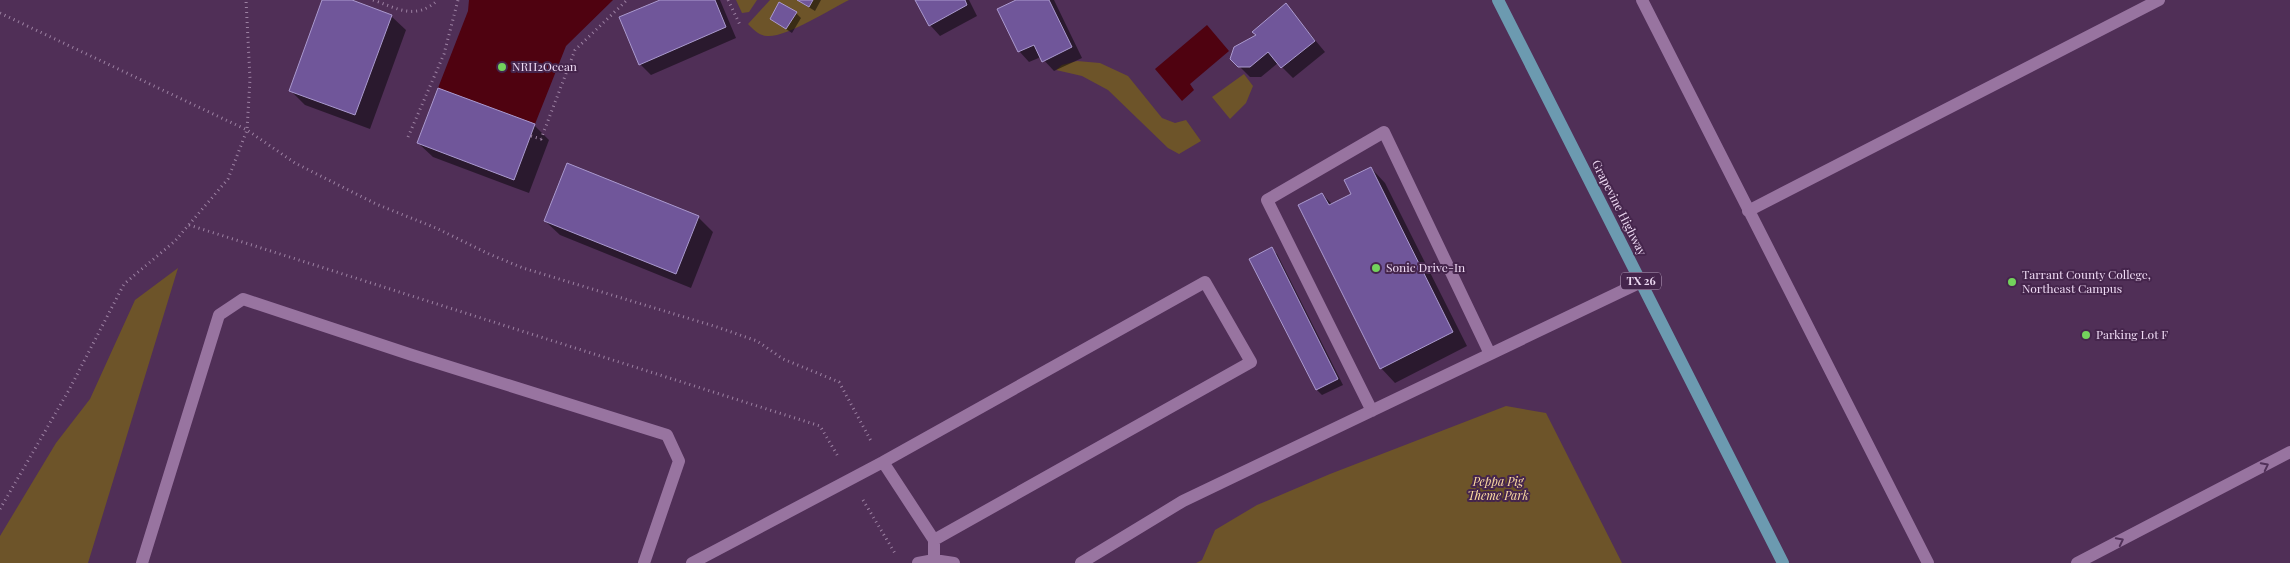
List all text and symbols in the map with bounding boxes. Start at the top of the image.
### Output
place label: NRH2Ocean [512,58,577,74]
marker: NRH2Ocean [496,61,508,73]
street label: Grapevine Highway [1589,157,1651,258]
place label: Sonic Drive-In [1386,259,1465,275]
marker: Sonic Drive-In [1370,262,1382,274]
place label: Tarrant County College, Northeast Campus [2022,266,2151,296]
road number: TX 26 [1621,272,1661,290]
marker: Tarrant County College, Northeast Campus [2006,276,2018,288]
place label: Parking Lot F [2096,326,2168,342]
marker: Parking Lot F [2080,329,2092,341]
one-way arrow [2259,462,2268,472]
park label: Peppa Pig Theme Park [1467,473,1529,503]
one-way arrow [2115,537,2124,547]

